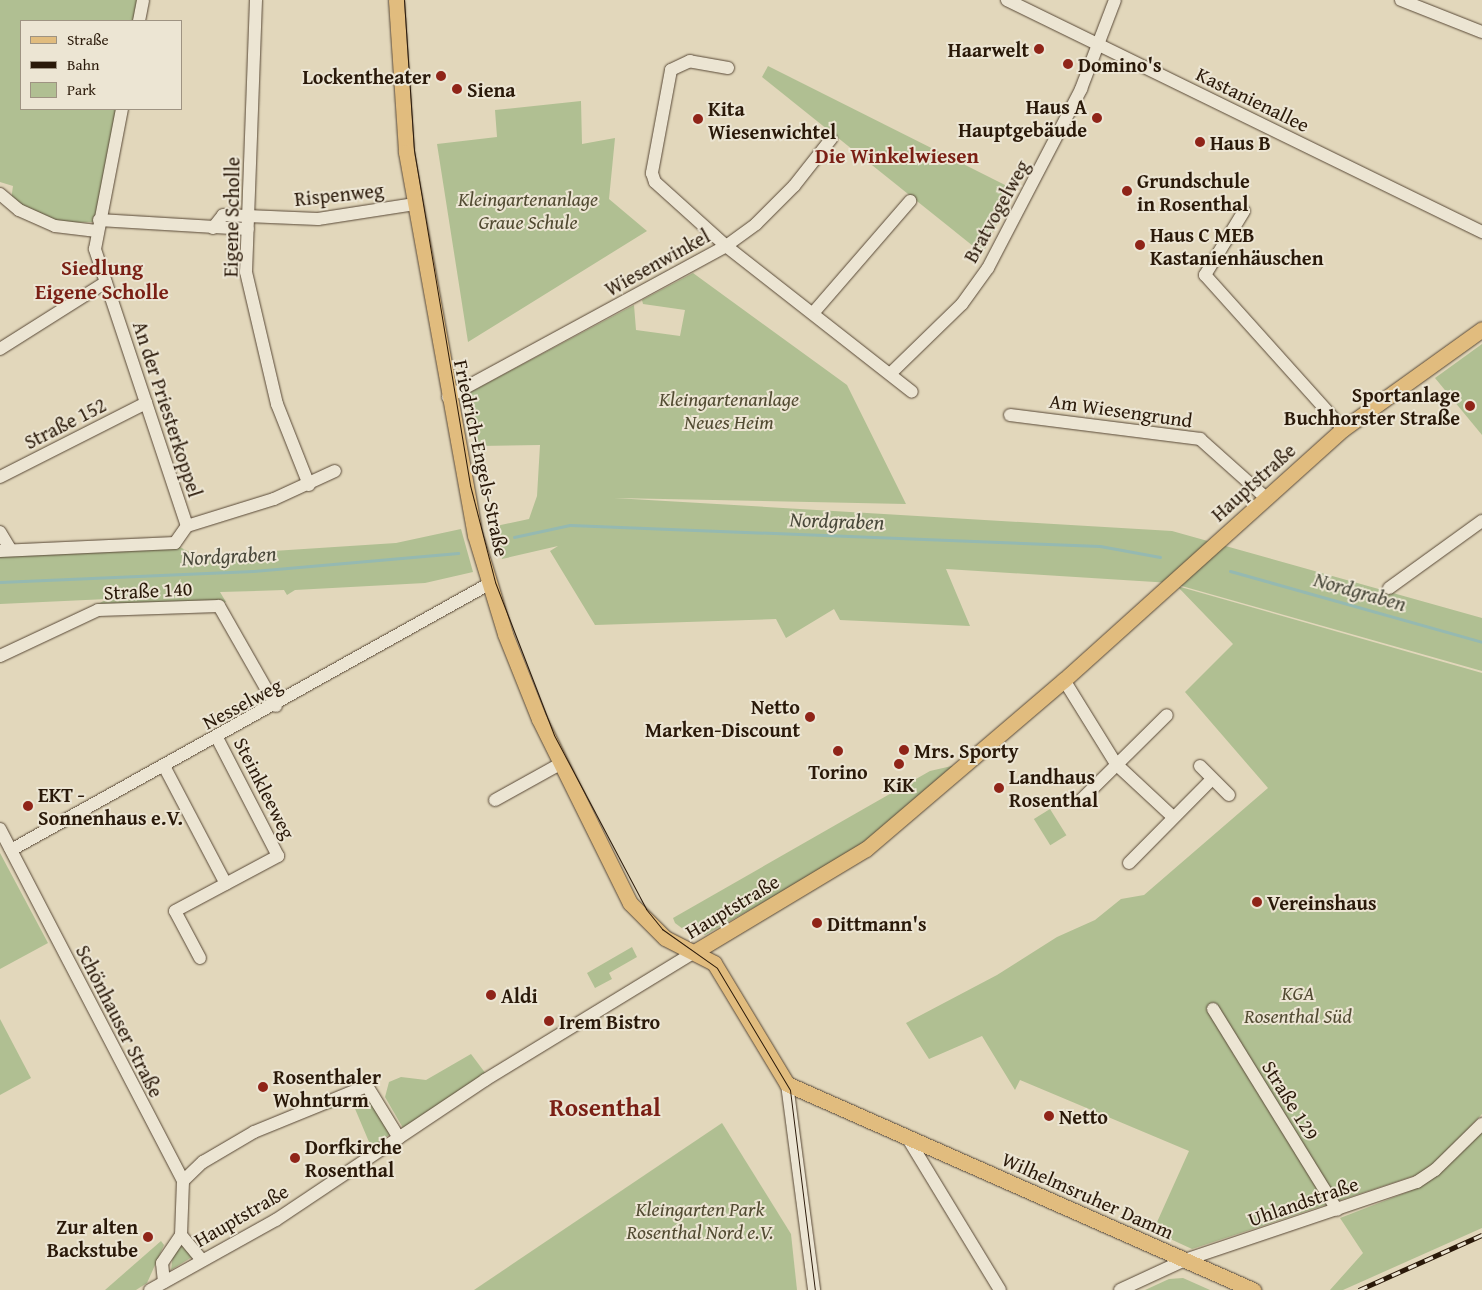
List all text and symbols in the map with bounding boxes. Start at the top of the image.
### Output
legend [20,20,182,110]
text: Straße [67,29,109,50]
place label: Haarwelt [948,37,1029,61]
marker: Haarwelt [1033,43,1045,55]
place label: Domino's [1078,52,1162,76]
text: Bahn [67,54,99,75]
marker: Domino's [1062,58,1074,70]
street label: Kastanienallee [1193,61,1313,137]
place label: Lockentheater [302,64,431,88]
marker: Lockentheater [435,70,447,82]
place label: Siena [467,77,516,101]
text: Park [67,79,96,100]
marker: Siena [451,83,463,95]
place label: Haus A Hauptgebäude [958,94,1087,141]
place label: Kita Wiesenwichtel [708,96,836,143]
marker: Haus A Hauptgebäude [1091,112,1103,124]
marker: Kita Wiesenwichtel [692,113,704,125]
place label: Haus B [1210,130,1271,154]
marker: Haus B [1194,136,1206,148]
district label: Die Winkelwiesen [815,143,979,169]
street label: Bratvogelweg [958,155,1034,267]
street label: Eigene Scholle [218,157,244,277]
place label: Grundschule in Rosenthal [1137,168,1250,215]
street label: Rispenweg [293,177,385,211]
marker: Grundschule in Rosenthal [1121,185,1133,197]
park label: Kleingartenanlage Graue Schule [458,187,598,234]
place label: Haus C MEB Kastanienhäuschen [1150,222,1323,269]
street label: Wiesenwinkel [600,223,714,301]
marker: Haus C MEB Kastanienhäuschen [1134,239,1146,251]
district label: Siedlung Eigene Scholle [35,255,169,305]
street label: An der Priesterkoppel [128,318,208,500]
street label: Friedrich-Engels-Straße [449,357,515,559]
place label: Sportanlage Buchhorster Straße [1284,382,1460,429]
park label: Kleingartenanlage Neues Heim [659,387,799,434]
street label: Am Wiesengrund [1048,388,1194,432]
street label: Straße 152 [20,392,110,454]
marker: Sportanlage Buchhorster Straße [1464,400,1476,412]
street label: Hauptstraße [1206,438,1300,526]
water label: Nordgraben [789,507,885,535]
water label: Nordgraben [181,541,277,571]
water label: Nordgraben [1311,567,1409,617]
street label: Straße 140 [103,576,193,604]
street label: Nesselweg [198,672,286,734]
place label: Netto Marken-Discount [645,694,800,741]
marker: Netto Marken-Discount [804,711,816,723]
street label: Steinkleeweg [229,733,301,843]
place label: Mrs. Sporty [914,738,1019,762]
marker: Mrs. Sporty [898,744,910,756]
marker: Torino [832,745,844,757]
marker: KiK [893,758,905,770]
place label: Torino [808,759,868,783]
place label: Landhaus Rosenthal [1009,764,1098,811]
place label: KiK [883,772,915,796]
place label: EKT - Sonnenhaus e.V. [38,782,183,829]
marker: Landhaus Rosenthal [993,782,1005,794]
marker: EKT - Sonnenhaus e.V. [22,800,34,812]
street label: Hauptstraße [681,869,783,943]
place label: Vereinshaus [1267,890,1376,914]
marker: Vereinshaus [1251,896,1263,908]
place label: Dittmann's [827,911,927,935]
marker: Dittmann's [811,917,823,929]
street label: Schönhauser Straße [71,941,169,1101]
park label: KGA Rosenthal Süd [1244,980,1352,1027]
place label: Aldi [501,983,538,1007]
marker: Aldi [485,989,497,1001]
place label: Irem Bistro [559,1009,660,1033]
marker: Irem Bistro [543,1015,555,1027]
street label: Straße 129 [1257,1056,1325,1144]
place label: Rosenthaler Wohnturm [273,1064,381,1111]
marker: Rosenthaler Wohnturm [257,1081,269,1093]
district label: Rosenthal [549,1092,661,1122]
place label: Netto [1059,1104,1108,1128]
marker: Netto [1043,1110,1055,1122]
place label: Dorfkirche Rosenthal [305,1134,402,1181]
street label: Wilhelmsruher Damm [998,1146,1178,1244]
marker: Dorfkirche Rosenthal [289,1152,301,1164]
street label: Uhlandstraße [1245,1171,1361,1231]
street label: Hauptstraße [190,1178,292,1252]
park label: Kleingarten Park Rosenthal Nord e.V. [627,1197,773,1244]
place label: Zur alten Backstube [47,1214,138,1261]
marker: Zur alten Backstube [142,1231,154,1243]

